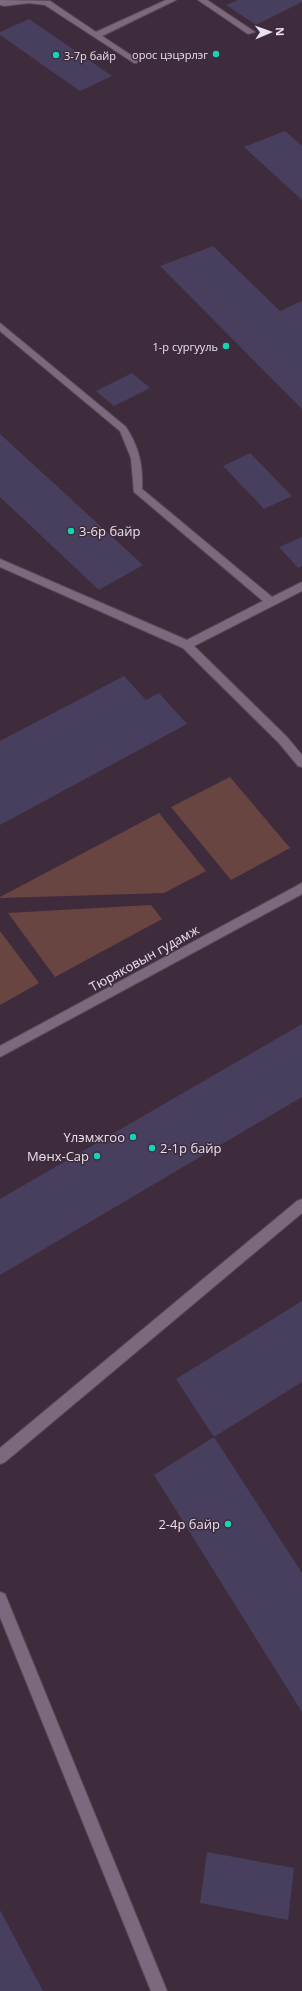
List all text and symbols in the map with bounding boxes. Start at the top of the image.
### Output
north arrow [250,12,290,52]
text: N [273,27,288,36]
place label: орос цэцэрлэг [132,47,208,62]
place label: 3-7р байр [64,48,116,63]
marker: орос цэцэрлэг [211,49,221,59]
marker: 3-7р байр [51,50,61,60]
place label: 1-р сургууль [153,339,218,354]
marker: 1-р сургууль [221,341,231,351]
place label: 3-6р байр [79,522,141,540]
marker: 3-6р байр [66,526,76,536]
street label: Тюряковын гудамж [86,920,202,996]
place label: Үлэмжгоо [64,1128,125,1146]
marker: Үлэмжгоо [128,1132,138,1142]
place label: 2-1р байр [160,1139,222,1157]
marker: 2-1р байр [147,1143,157,1153]
place label: Мөнх-Сар [27,1147,89,1165]
marker: Мөнх-Сар [92,1151,102,1161]
place label: 2-4р байр [158,1515,220,1533]
marker: 2-4р байр [223,1519,233,1529]

